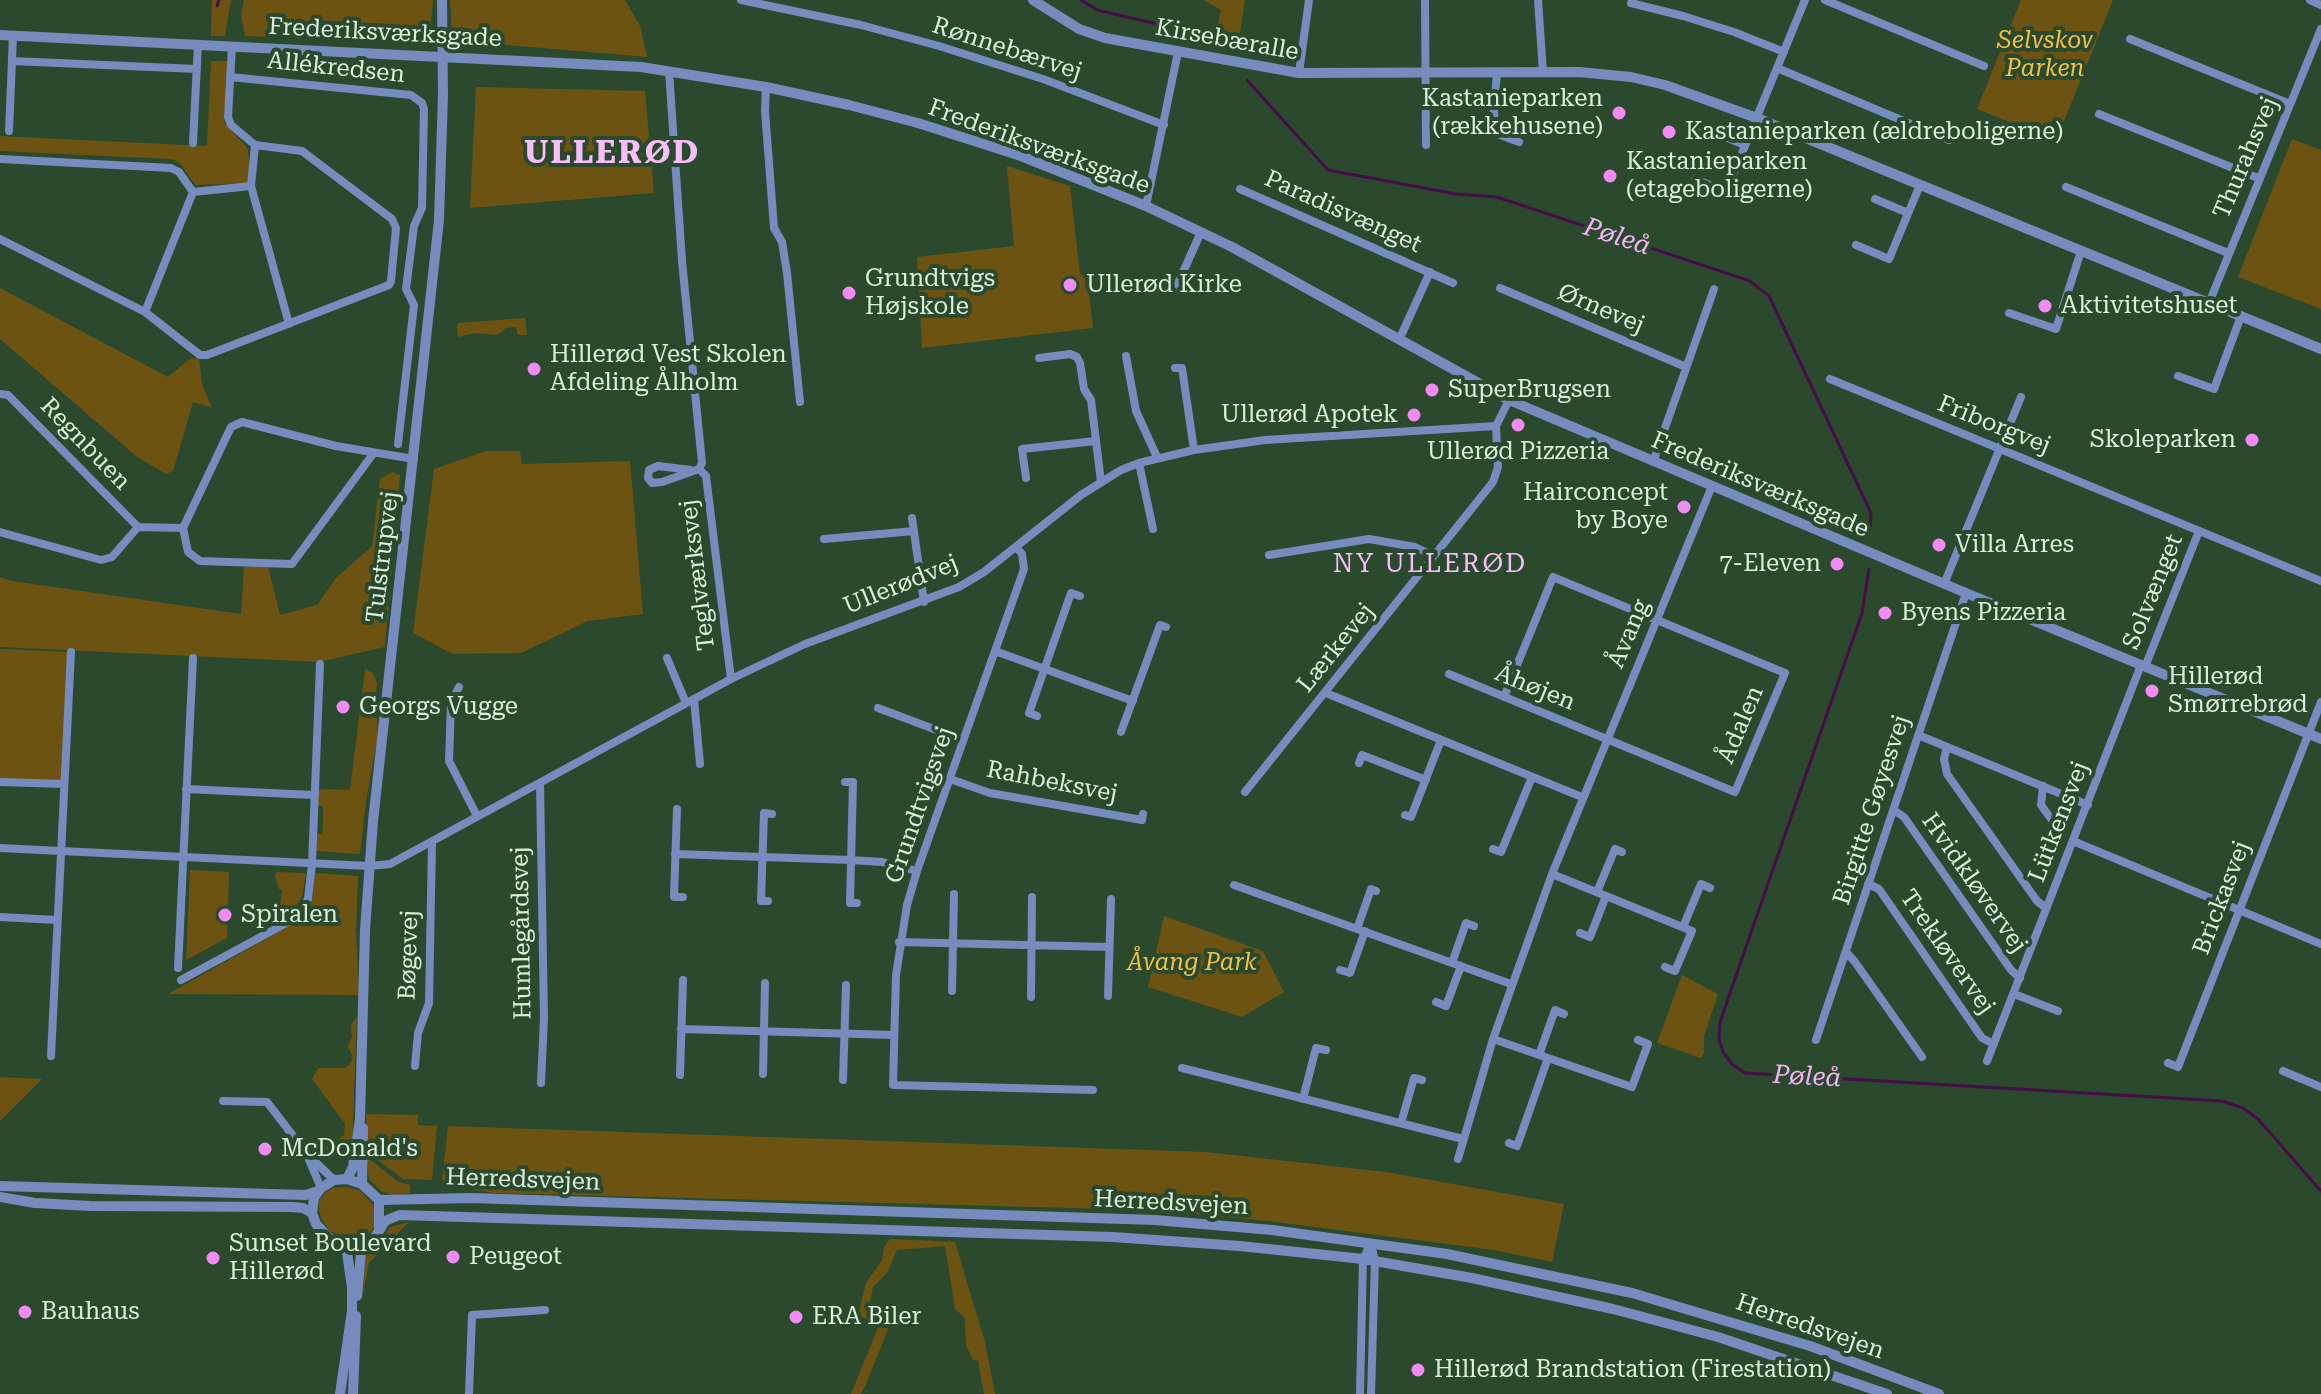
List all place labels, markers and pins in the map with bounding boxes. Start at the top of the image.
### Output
place label: Kastanieparken (rækkehusene) [1422,85,1603,141]
marker: Kastanieparken (rækkehusene) [1610,104,1628,122]
place label: Kastanieparken (ældreboligerne) [1685,118,2063,146]
marker: Kastanieparken (ældreboligerne) [1660,123,1678,141]
place label: Kastanieparken (etageboligerne) [1626,148,1813,204]
marker: Kastanieparken (etageboligerne) [1601,167,1619,185]
place label: Grundtvigs Højskole [865,265,995,321]
place label: Ullerød Kirke [1086,271,1242,299]
marker: Ullerød Kirke [1061,276,1079,294]
marker: Grundtvigs Højskole [840,284,858,302]
place label: Aktivitetshuset [2061,292,2237,320]
marker: Aktivitetshuset [2036,297,2054,315]
place label: Hillerød Vest Skolen Afdeling Ålholm [550,341,787,397]
marker: Hillerød Vest Skolen Afdeling Ålholm [525,360,543,378]
place label: SuperBrugsen [1448,376,1611,404]
marker: SuperBrugsen [1423,381,1441,399]
place label: Ullerød Apotek [1221,401,1398,429]
marker: Ullerød Apotek [1405,406,1423,424]
marker: Ullerød Pizzeria [1509,416,1527,434]
place label: Skoleparken [2090,426,2236,454]
marker: Skoleparken [2243,431,2261,449]
place label: Ullerød Pizzeria [1427,438,1609,466]
place label: Hairconcept by Boye [1523,479,1668,535]
marker: Hairconcept by Boye [1675,498,1693,516]
place label: Villa Arres [1955,531,2074,559]
marker: Villa Arres [1930,536,1948,554]
place label: 7-Eleven [1719,550,1821,578]
marker: 7-Eleven [1828,555,1846,573]
place label: Byens Pizzeria [1901,599,2066,627]
marker: Byens Pizzeria [1876,604,1894,622]
place label: Hillerød Smørrebrød [2168,663,2308,719]
marker: Hillerød Smørrebrød [2143,682,2161,700]
place label: Georgs Vugge [359,693,518,721]
marker: Georgs Vugge [334,698,352,716]
place label: Spiralen [241,901,338,929]
marker: Spiralen [216,906,234,924]
place label: McDonald's [281,1135,418,1163]
marker: McDonald's [256,1140,274,1158]
place label: Sunset Boulevard Hillerød [229,1230,432,1286]
place label: Peugeot [469,1243,562,1271]
marker: Peugeot [444,1248,462,1266]
marker: Sunset Boulevard Hillerød [204,1249,222,1267]
place label: Bauhaus [41,1298,140,1326]
marker: Bauhaus [16,1303,34,1321]
place label: ERA Biler [812,1303,921,1331]
marker: ERA Biler [787,1308,805,1326]
place label: Hillerød Brandstation (Firestation) [1434,1356,1831,1384]
marker: Hillerød Brandstation (Firestation) [1409,1361,1427,1379]

